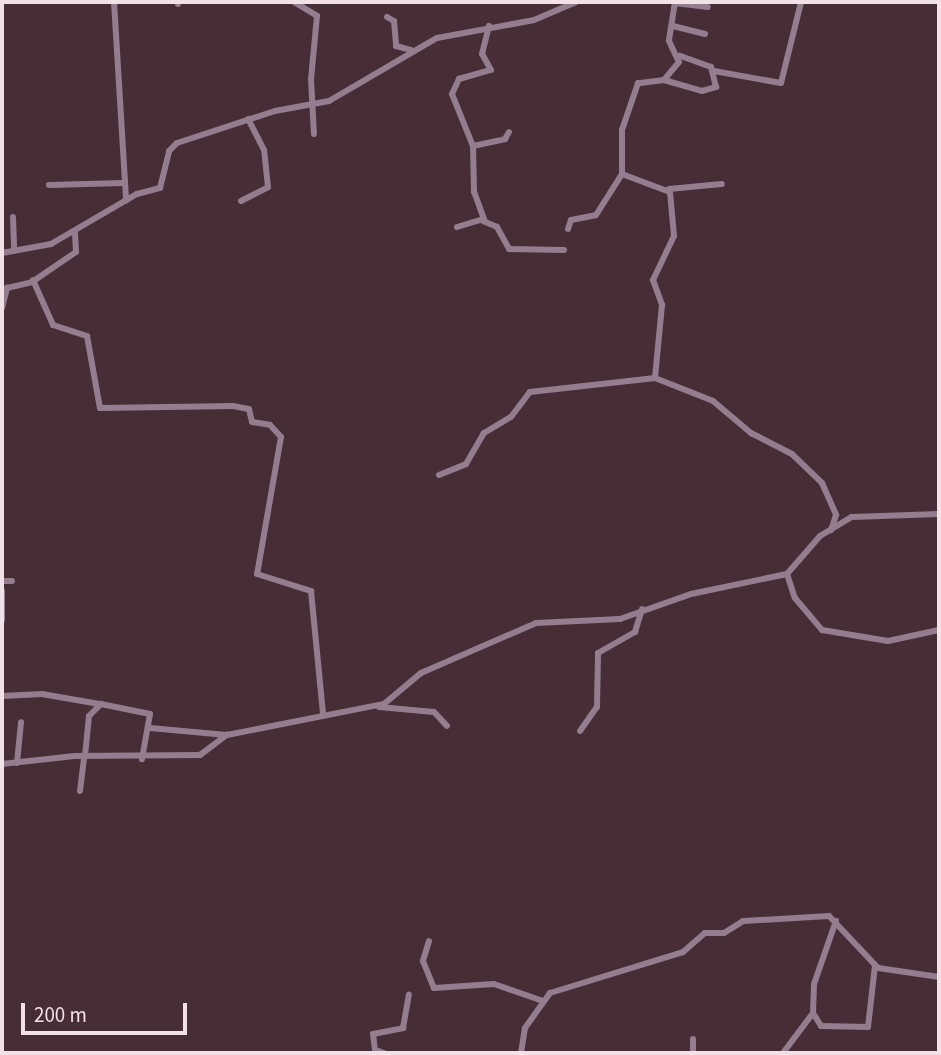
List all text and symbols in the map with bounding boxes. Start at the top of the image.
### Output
scale bar [24,988,191,1032]
text: 200 m [34,1000,87,1030]

